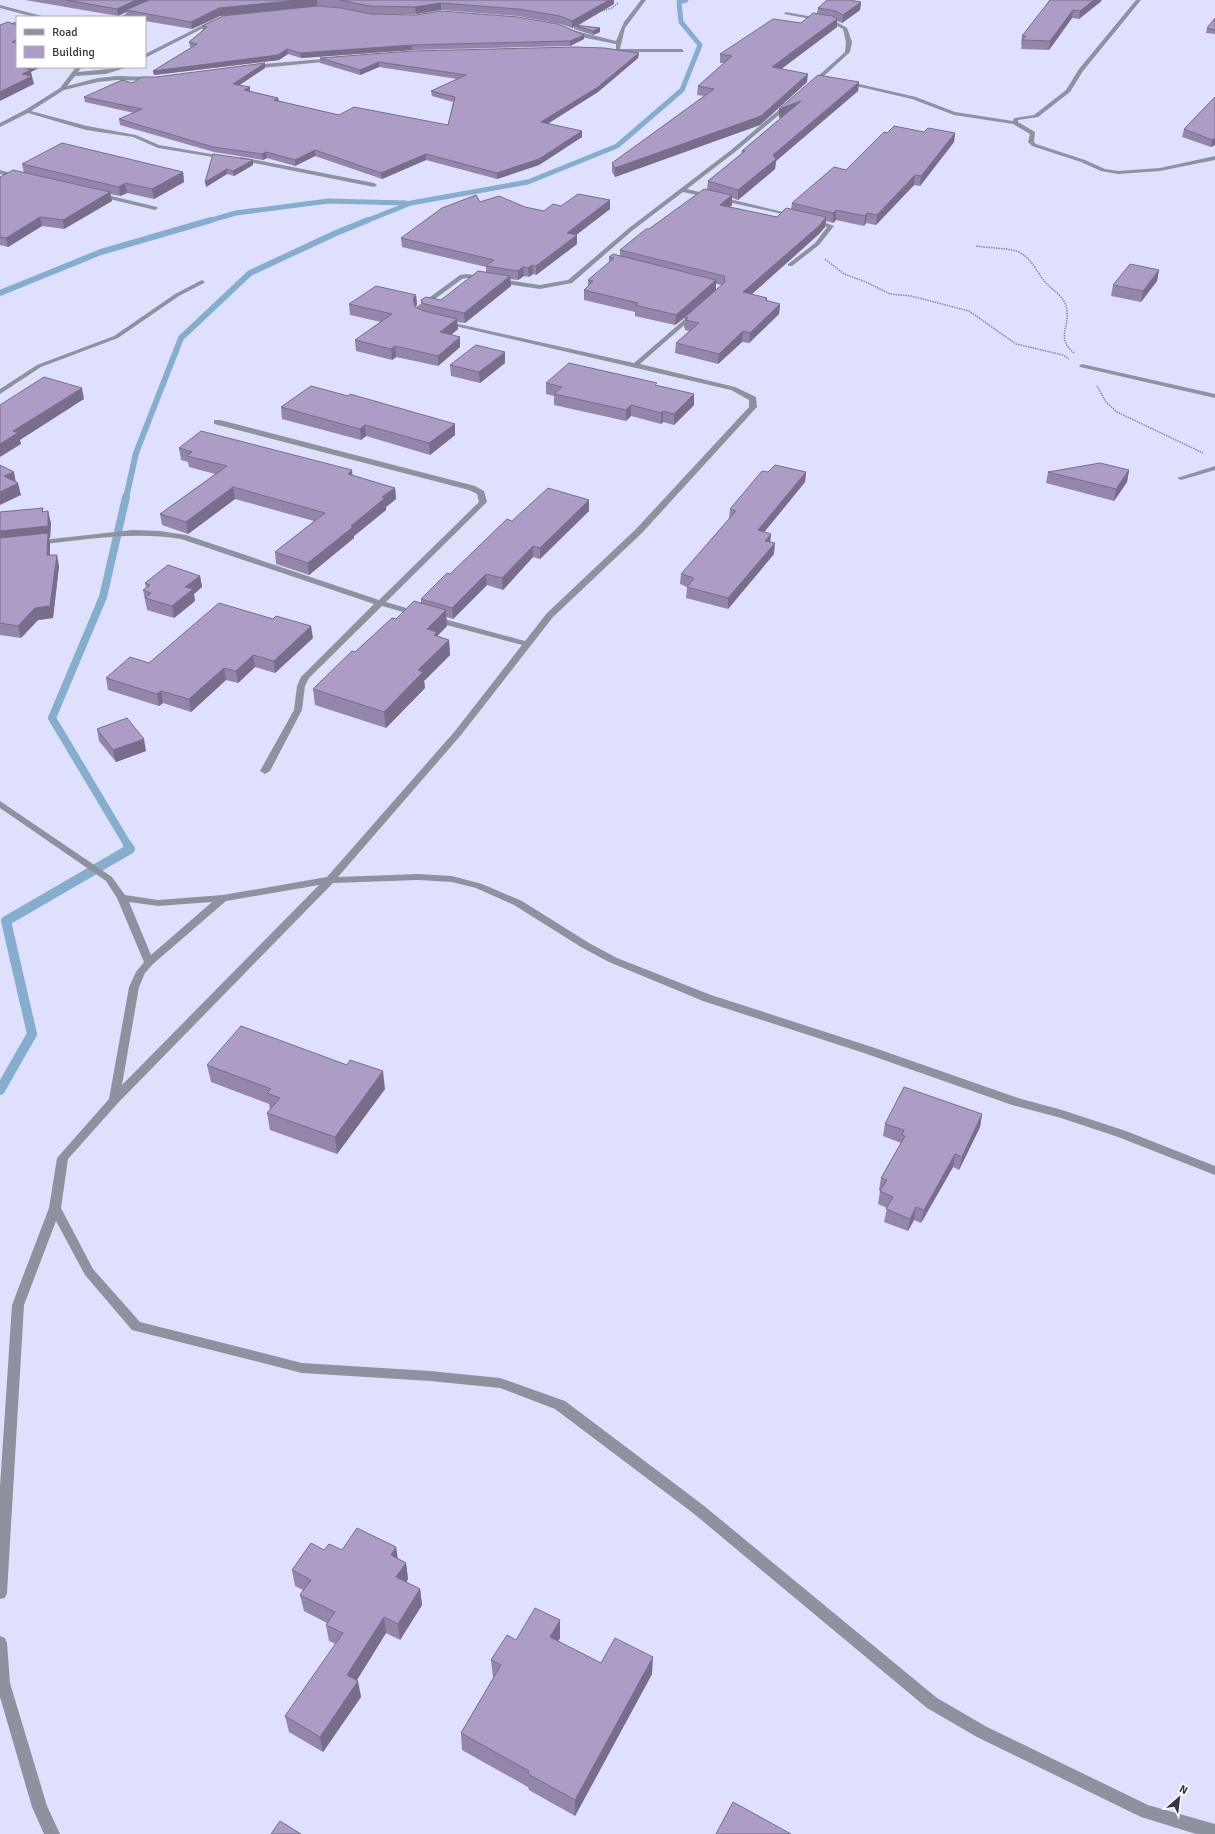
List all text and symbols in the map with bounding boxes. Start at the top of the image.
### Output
legend [16,16,146,68]
text: Road [52,25,78,40]
text: Building [52,45,95,60]
north arrow [1159,1778,1199,1818]
text: N [1177,1782,1190,1797]

